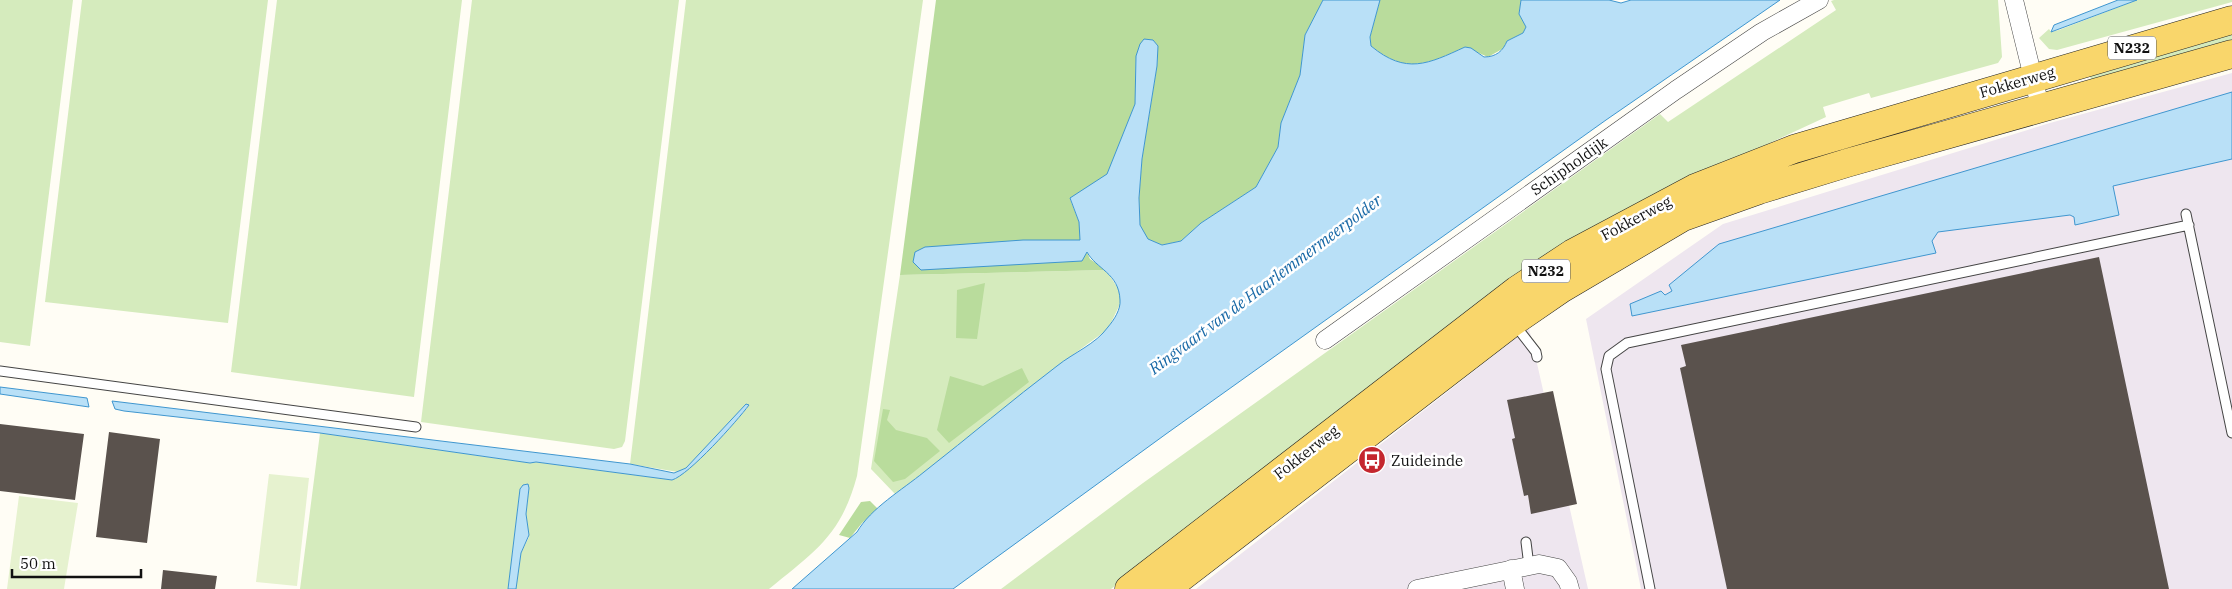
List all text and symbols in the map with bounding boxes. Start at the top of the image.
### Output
road number: N232 [2108,36,2156,59]
street label: Fokkerweg [1977,62,2057,102]
street label: Schipholdijk [1527,132,1611,199]
water label: Ringvaart van de Haarlemmermeerpolder [1144,189,1386,379]
street label: Fokkerweg [1597,191,1675,245]
road number: N232 [1522,260,1570,282]
street label: Fokkerweg [1270,421,1342,483]
bus stop icon: Zuideinde [1357,445,1387,475]
place label: Zuideinde [1391,451,1463,470]
scale bar [12,546,141,578]
text: 50 m [20,554,56,573]

